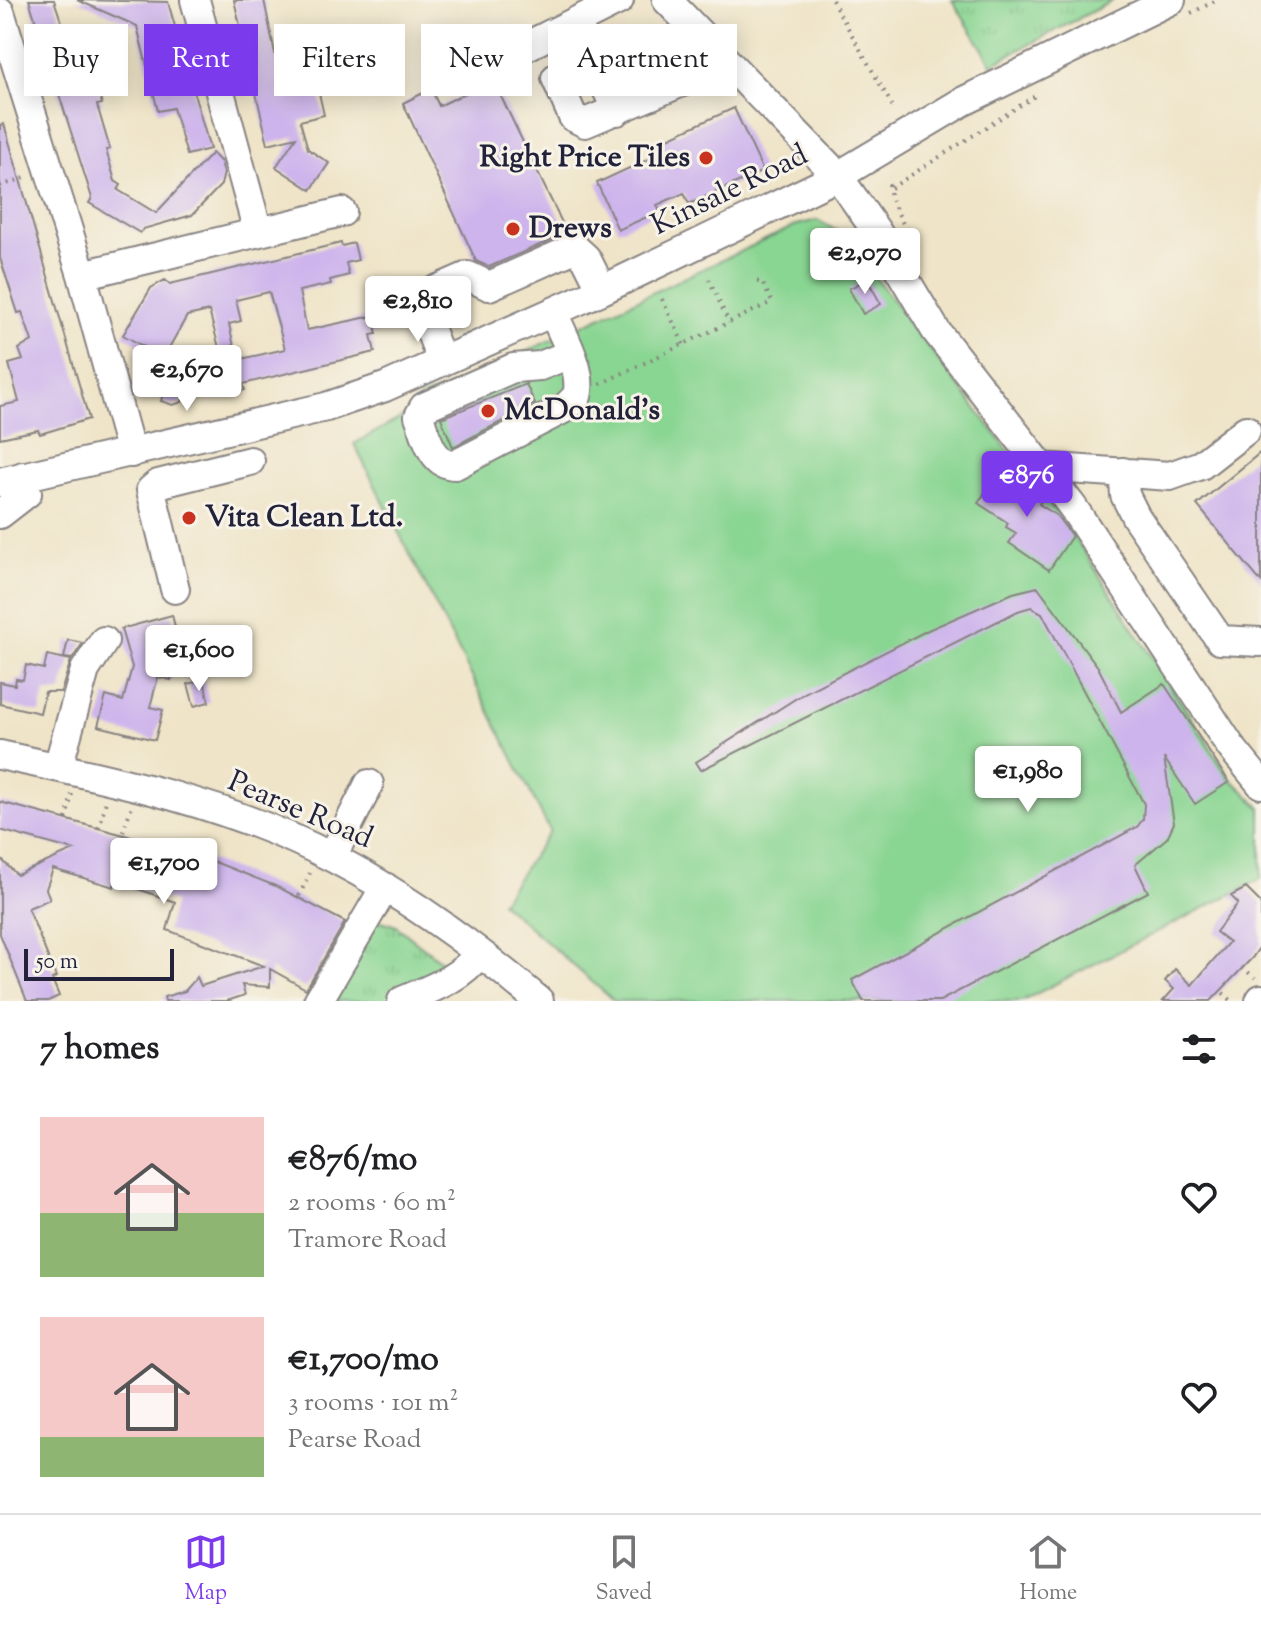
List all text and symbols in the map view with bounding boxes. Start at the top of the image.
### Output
chip: Buy [24,24,128,96]
chip: Rent [144,24,258,96]
chip: Filters [274,24,405,96]
chip: New [421,24,532,96]
chip: Apartment [548,24,737,96]
street label: Kinsale Road [644,135,816,247]
place label: Right Price Tiles [479,137,690,180]
marker: Right Price Tiles [697,149,715,167]
place label: Drews [529,208,612,251]
marker: Drews [504,220,522,238]
pin: €2,070 [800,228,930,296]
text: €2,070 [828,235,902,272]
pin: €2,810 [353,276,483,344]
text: €2,810 [383,283,453,320]
pin: €2,670 [122,345,252,413]
text: €2,670 [150,352,224,389]
place label: McDonald's [504,390,660,433]
marker: McDonald's [479,402,497,420]
pin: €876 [980,451,1074,519]
text: €876 [1000,458,1054,495]
place label: Vita Clean Ltd. [205,497,403,540]
marker: Vita Clean Ltd. [180,509,198,527]
pin: €1,600 [134,625,264,693]
text: €1,600 [163,632,235,669]
pin: €1,980 [963,746,1093,814]
text: €1,980 [993,753,1063,790]
street label: Pearse Road [221,761,379,861]
pin: €1,700 [99,838,229,906]
text: €1,700 [128,845,200,882]
scale bar [24,945,174,981]
text: 50 m [36,947,78,979]
text: 7 homes [40,1025,159,1074]
icon: filters [1177,1027,1221,1071]
text: €876/mo [288,1136,417,1185]
icon: home [104,1149,200,1245]
icon: heart [1177,1175,1221,1219]
text: 2 rooms · 60 m² [288,1185,456,1222]
text: Tramore Road [288,1222,447,1259]
text: €1,700/mo [288,1336,439,1385]
icon: home [104,1349,200,1445]
icon: heart [1177,1375,1221,1419]
text: 3 rooms · 101 m² [288,1385,458,1422]
text: Pearse Road [288,1422,421,1459]
tab: Map [184,1530,228,1610]
tab: Saved [595,1530,652,1610]
tab: Home [1020,1530,1077,1610]

